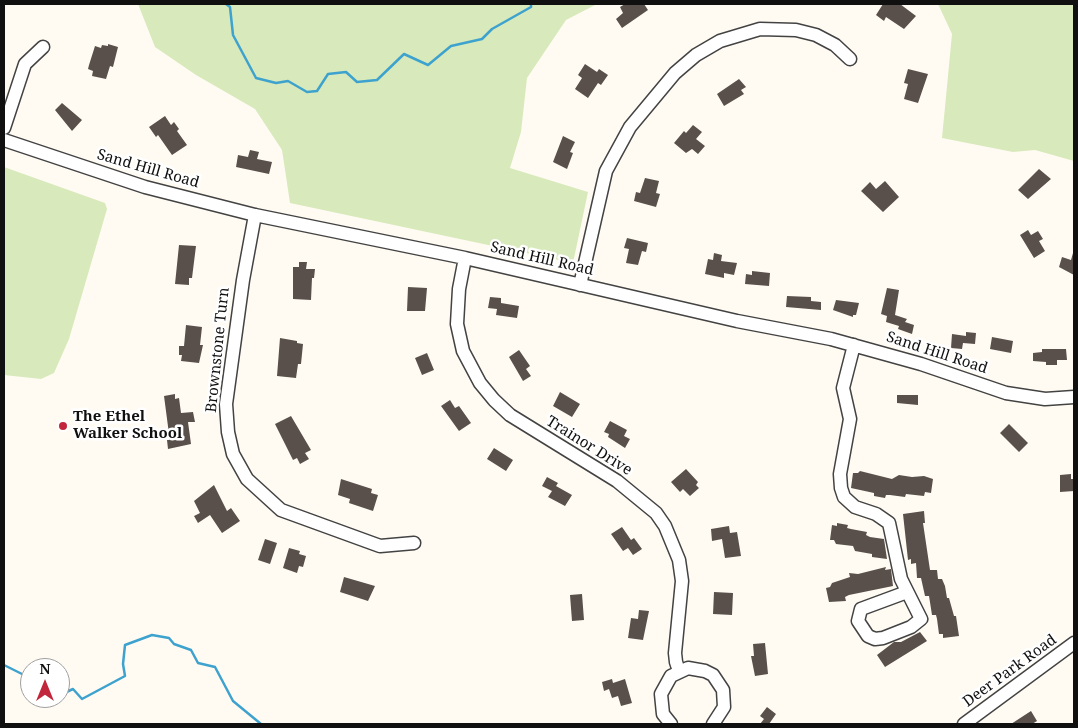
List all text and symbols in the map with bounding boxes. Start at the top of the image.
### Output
street label: Sand Hill Road [95,146,201,192]
street label: Sand Hill Road [489,238,595,280]
street label: Brownstone Turn [202,286,234,414]
street label: Sand Hill Road [884,328,990,378]
place label: The Ethel Walker School [73,408,182,443]
street label: Trainor Drive [543,412,635,480]
marker: The Ethel Walker School [57,420,69,432]
street label: Deer Park Road [960,631,1060,711]
north arrow [20,658,70,708]
text: N [39,659,51,678]

